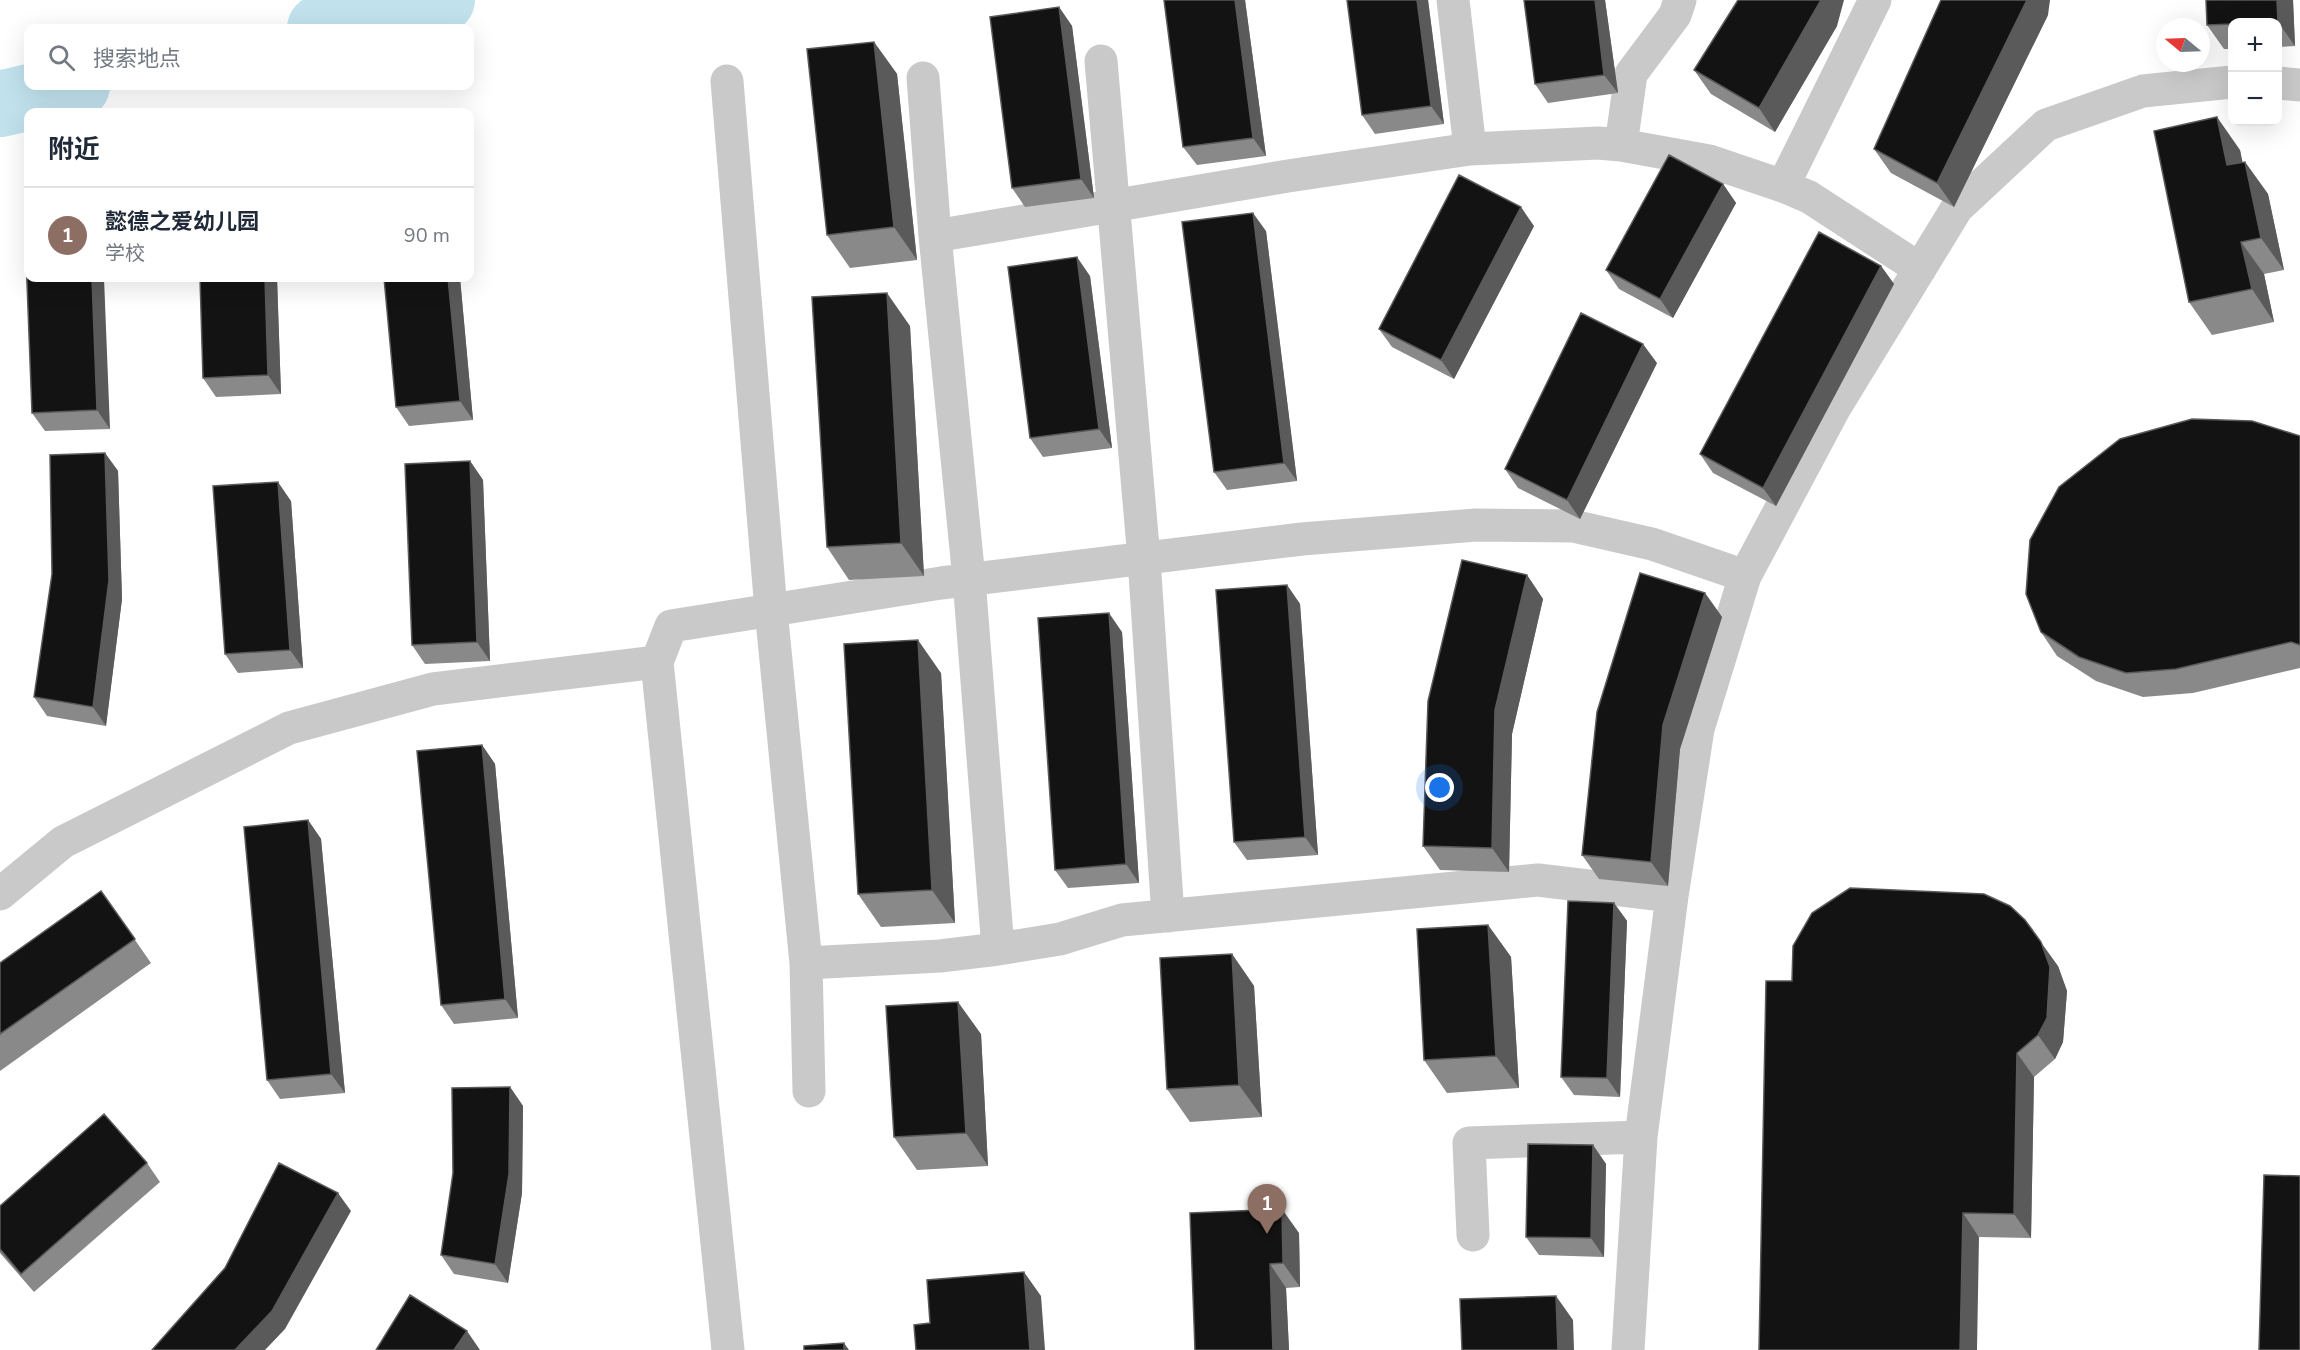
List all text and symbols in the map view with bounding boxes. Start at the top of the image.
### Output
north arrow [2156,18,2210,72]
map controls [2228,18,2282,126]
button: + [2228,18,2282,72]
search box [24,24,474,90]
icon: search [45,41,78,74]
text: 搜索地点 [93,44,181,74]
button: − [2228,72,2282,126]
text: 附近 [48,132,100,167]
text: 懿德之爱幼儿园 [105,207,259,237]
text: 1 [62,222,74,249]
text: 90 m [404,222,450,249]
text: 学校 [105,240,145,267]
your location [1425,773,1454,802]
pin: 1 [1248,1184,1286,1234]

